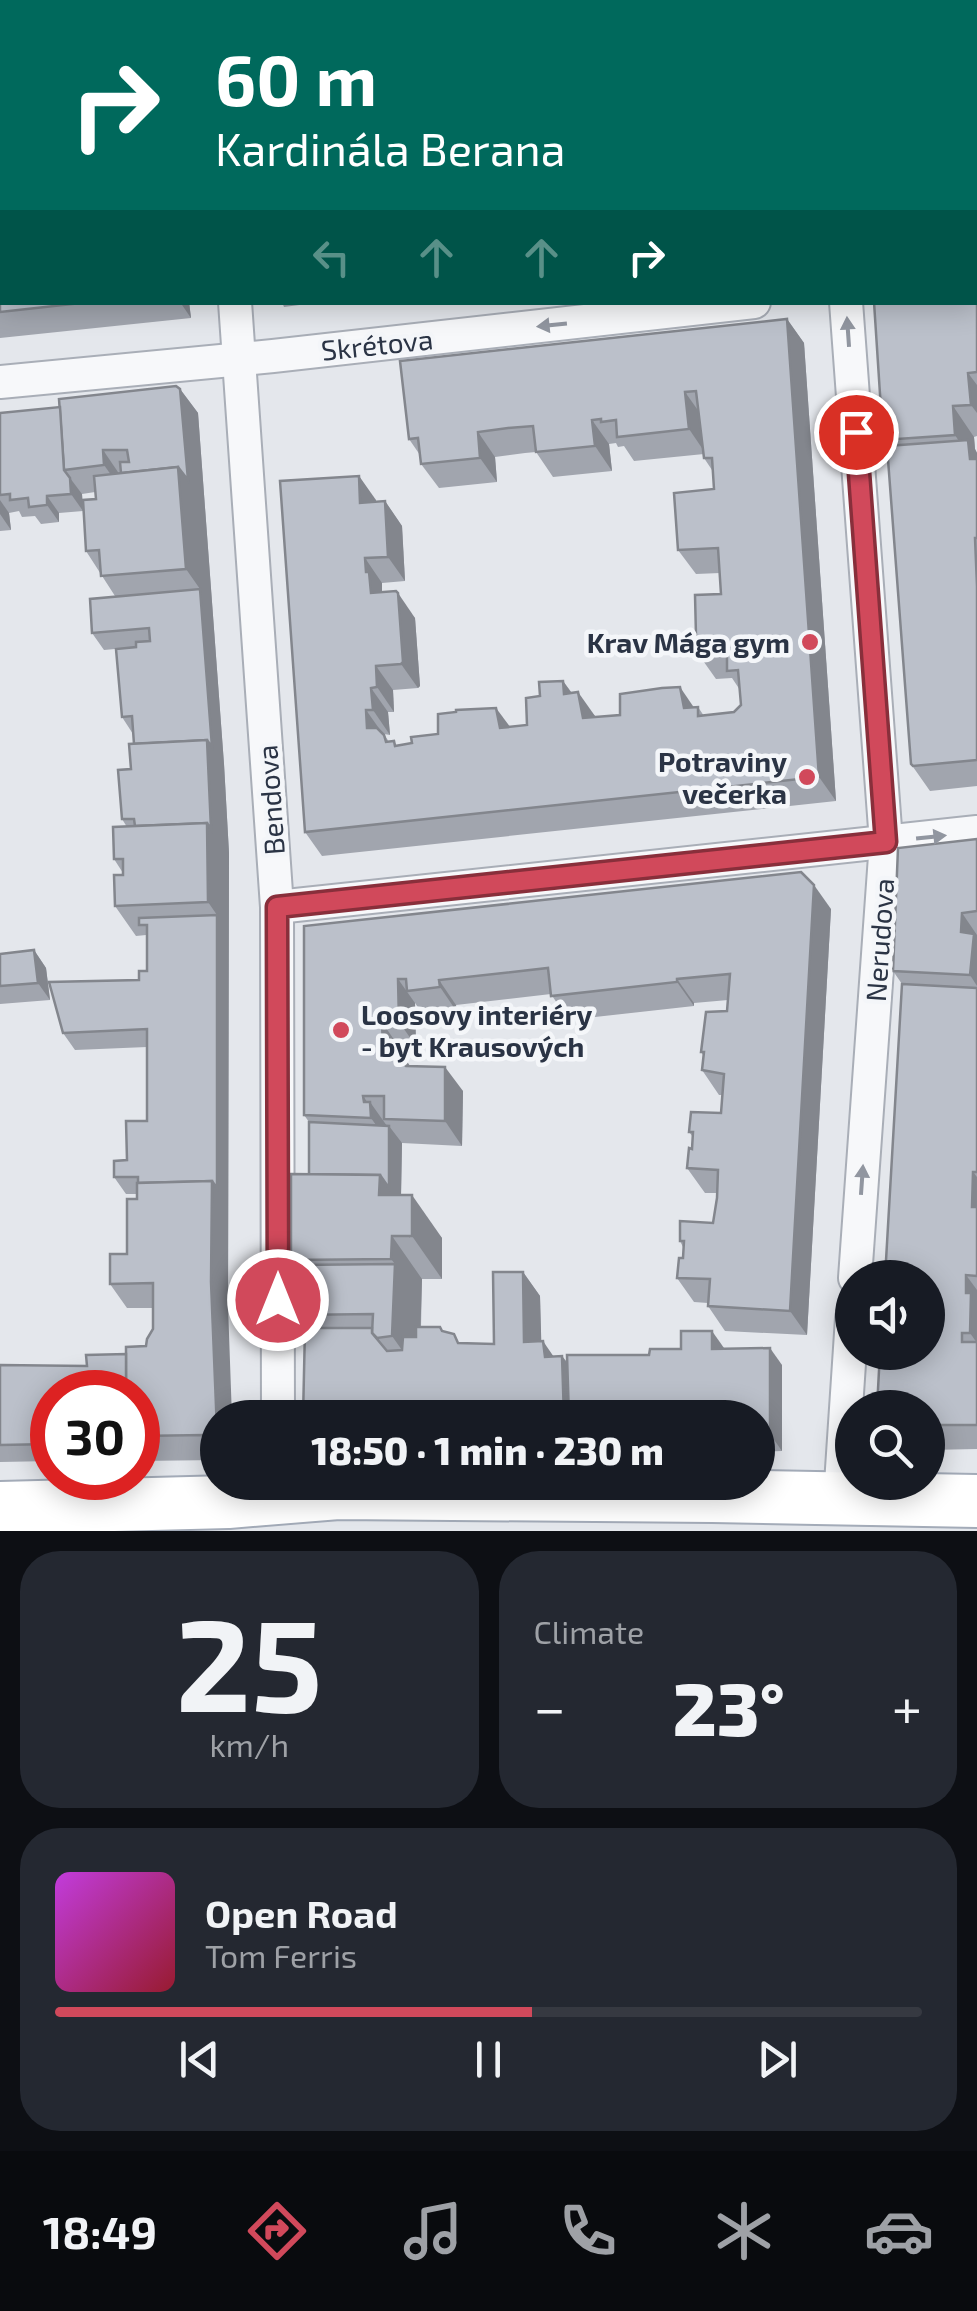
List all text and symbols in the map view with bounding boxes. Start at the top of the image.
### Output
text: 60 m [215,36,377,120]
icon: right [50,40,180,170]
text: Kardinála Berana [215,121,565,175]
icon: left [304,230,359,285]
icon: ahead [409,230,464,285]
icon: ahead [514,230,569,285]
icon: right [619,230,674,285]
one-way arrow [840,316,856,348]
one-way arrow [536,317,568,333]
street label: Skrétova [319,321,435,367]
pin [814,390,899,475]
icon: arrive [829,405,884,460]
place label: Krav Mága gym [587,625,790,659]
marker: Krav Mága gym [799,631,821,653]
street label: Bendova [249,744,291,856]
place label: Potraviny večerka [658,744,787,810]
marker: Potraviny večerka [796,766,818,788]
one-way arrow [915,829,947,845]
street label: Nerudova [858,877,900,1003]
place label: Loosovy interiéry - byt Krausových [361,997,593,1063]
marker: Loosovy interiéry - byt Krausových [330,1019,352,1041]
one-way arrow [854,1164,870,1196]
position arrow [226,1248,330,1352]
map controls [835,1260,945,1500]
button: sound [835,1260,945,1370]
speed limit sign: 30 [30,1370,160,1500]
button: search [835,1390,945,1500]
text: 18:50 · 1 min · 230 m [311,1427,664,1473]
text: 25 [176,1582,323,1738]
text: Climate [534,1612,644,1650]
text: 23° [673,1661,785,1751]
text: − [534,1673,566,1739]
text: + [892,1673,922,1739]
text: km/h [210,1725,289,1763]
text: Open Road [205,1890,398,1936]
text: Tom Ferris [205,1936,357,1974]
icon: previous [172,2032,227,2087]
icon: pause [461,2032,516,2087]
icon: next [750,2032,805,2087]
icon: directions [242,2196,312,2266]
icon: music [398,2196,468,2266]
icon: phone [553,2196,623,2266]
icon: climate [709,2196,779,2266]
icon: car [864,2196,934,2266]
text: 18:49 [43,2204,157,2258]

